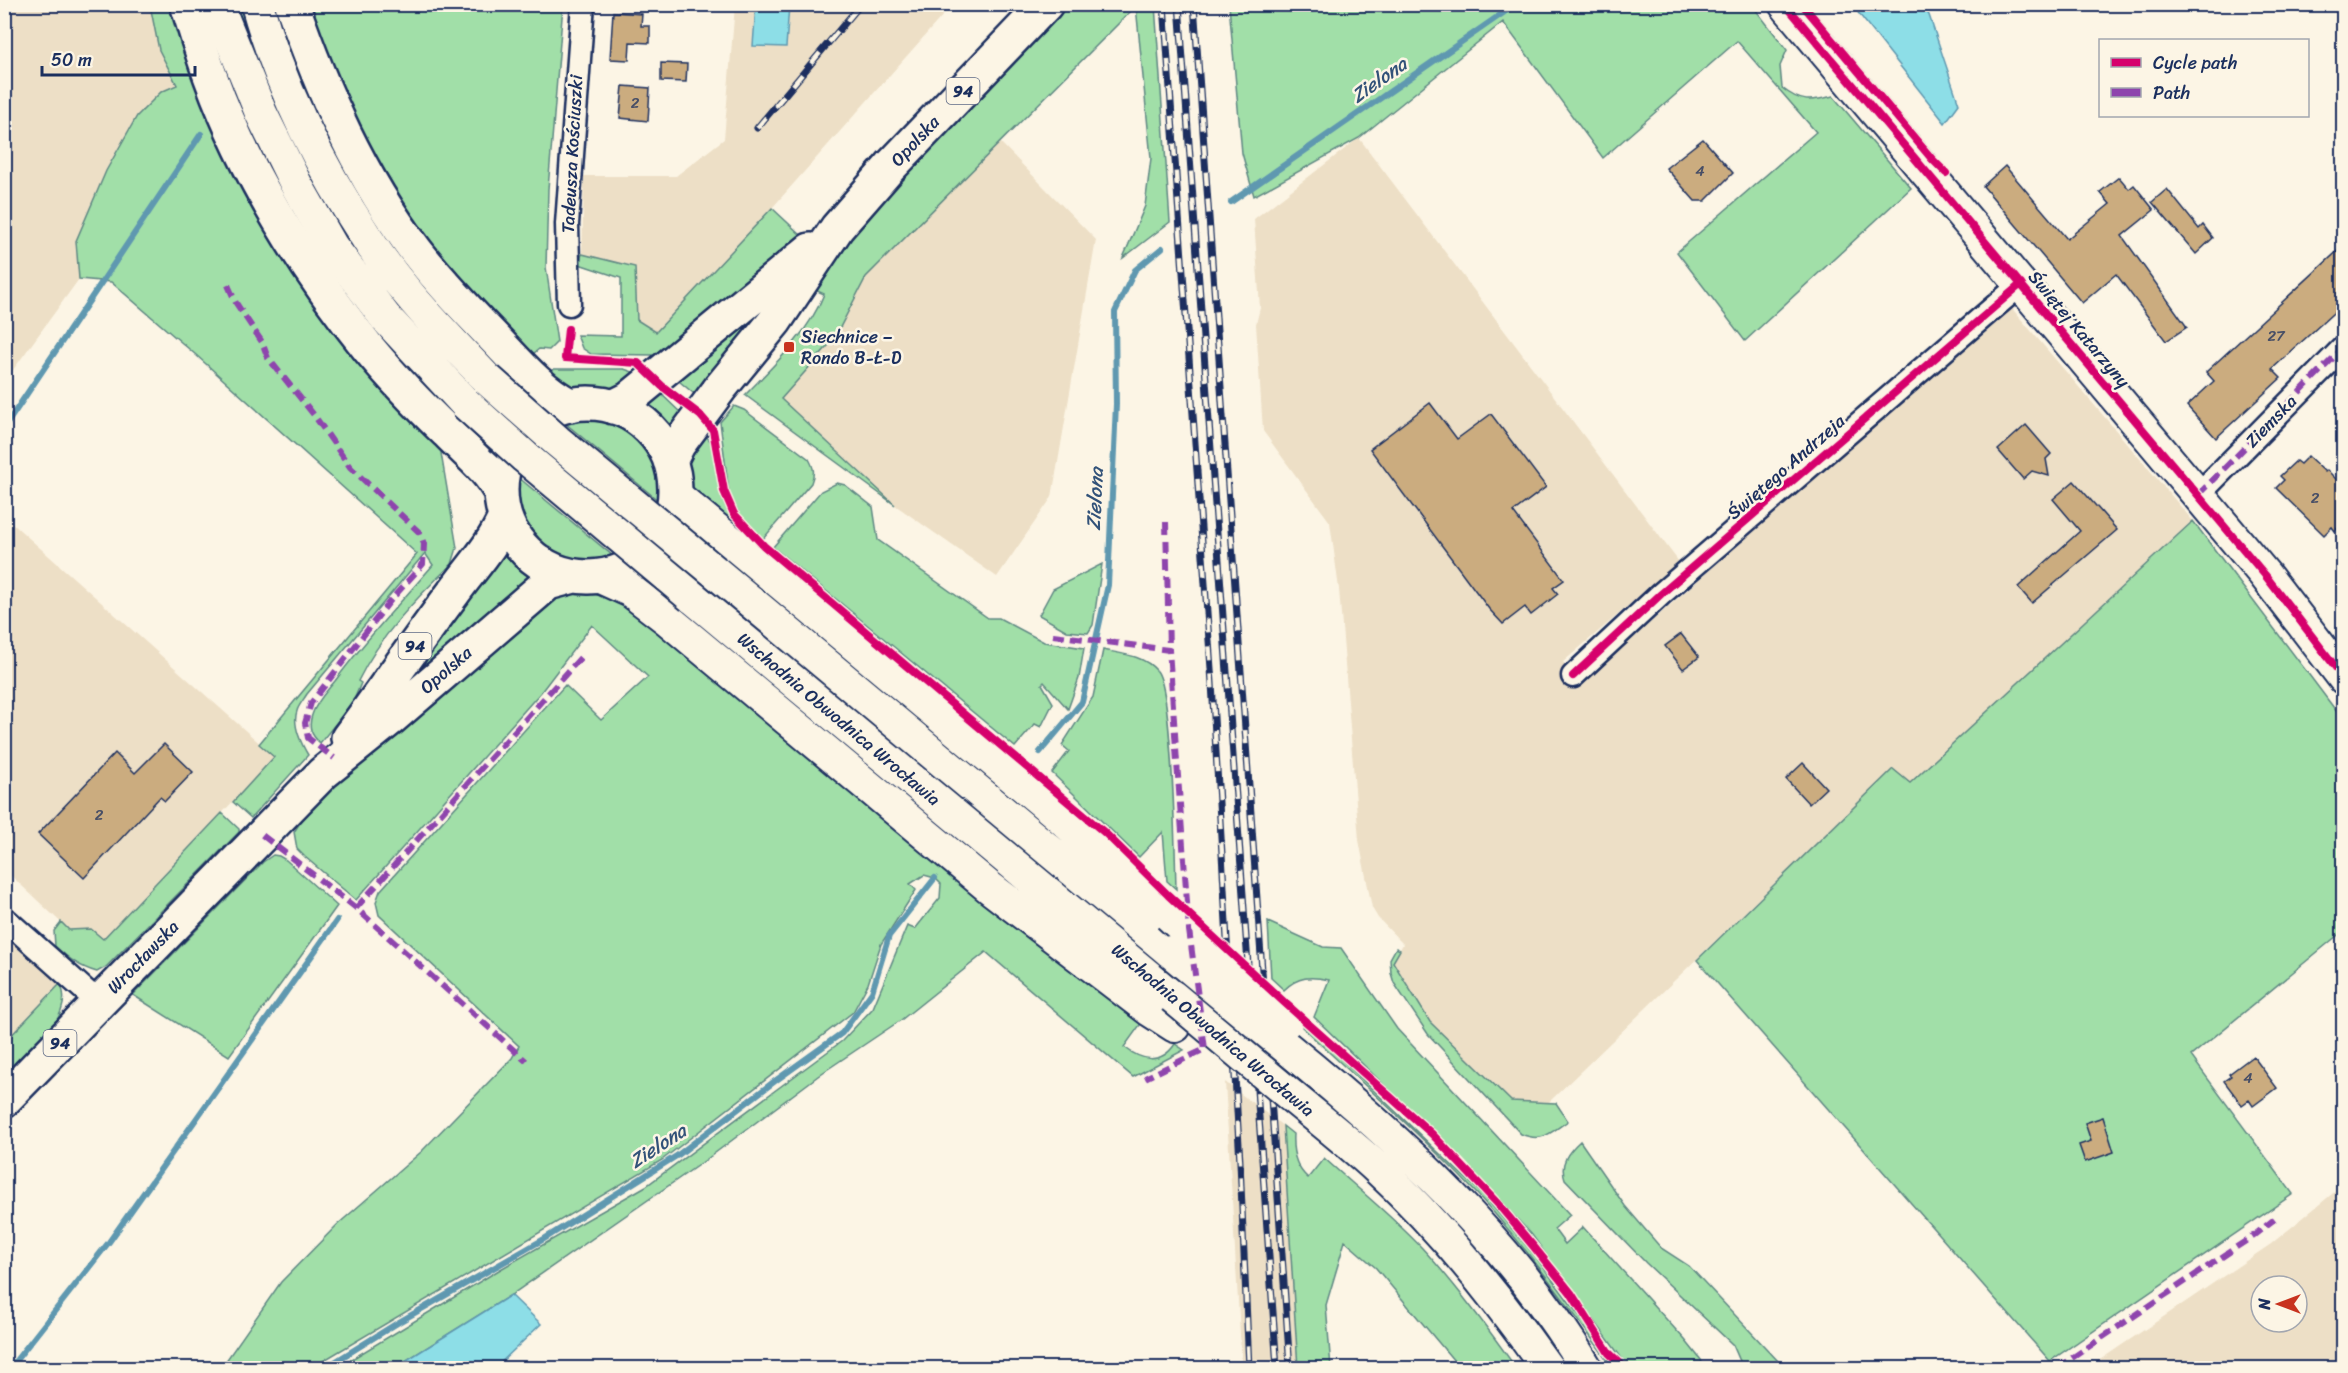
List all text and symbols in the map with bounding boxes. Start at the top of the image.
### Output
scale bar [42,39,195,77]
legend [2099,39,2309,117]
text: 50 m [51,44,92,76]
water label: Zielona [1343,46,1416,112]
text: Cycle path [2153,47,2237,79]
street label: Tadeusza Kościuszki [552,73,592,234]
text: Path [2153,77,2190,109]
road number: 94 [946,78,980,104]
house number: 2 [631,90,640,116]
street label: Opolska [882,107,948,174]
house number: 4 [1695,158,1705,184]
street label: Świętej Katarzyny [2020,263,2139,396]
place label: Siechnice – Rondo B-Ł-D [801,321,902,374]
house number: 27 [2267,323,2286,349]
marker: Siechnice – Rondo B-Ł-D [782,340,796,354]
street label: Ziemska [2237,387,2305,455]
street label: Świętego Andrzeja [1719,405,1853,528]
water label: Zielona [1076,465,1114,531]
house number: 2 [2311,485,2320,511]
street label: Wschodnia Obwodnica Wrocławia [730,624,948,814]
road number: 94 [398,633,432,659]
street label: Opolska [412,637,480,702]
house number: 2 [95,802,104,828]
street label: Wrocławska [99,912,187,1002]
street label: Wschodnia Obwodnica Wrocławia [1104,935,1322,1125]
road number: 94 [44,1030,76,1056]
house number: 4 [2243,1065,2253,1091]
water label: Zielona [622,1113,696,1178]
north arrow [2249,1274,2309,1334]
text: N [2250,1298,2279,1311]

